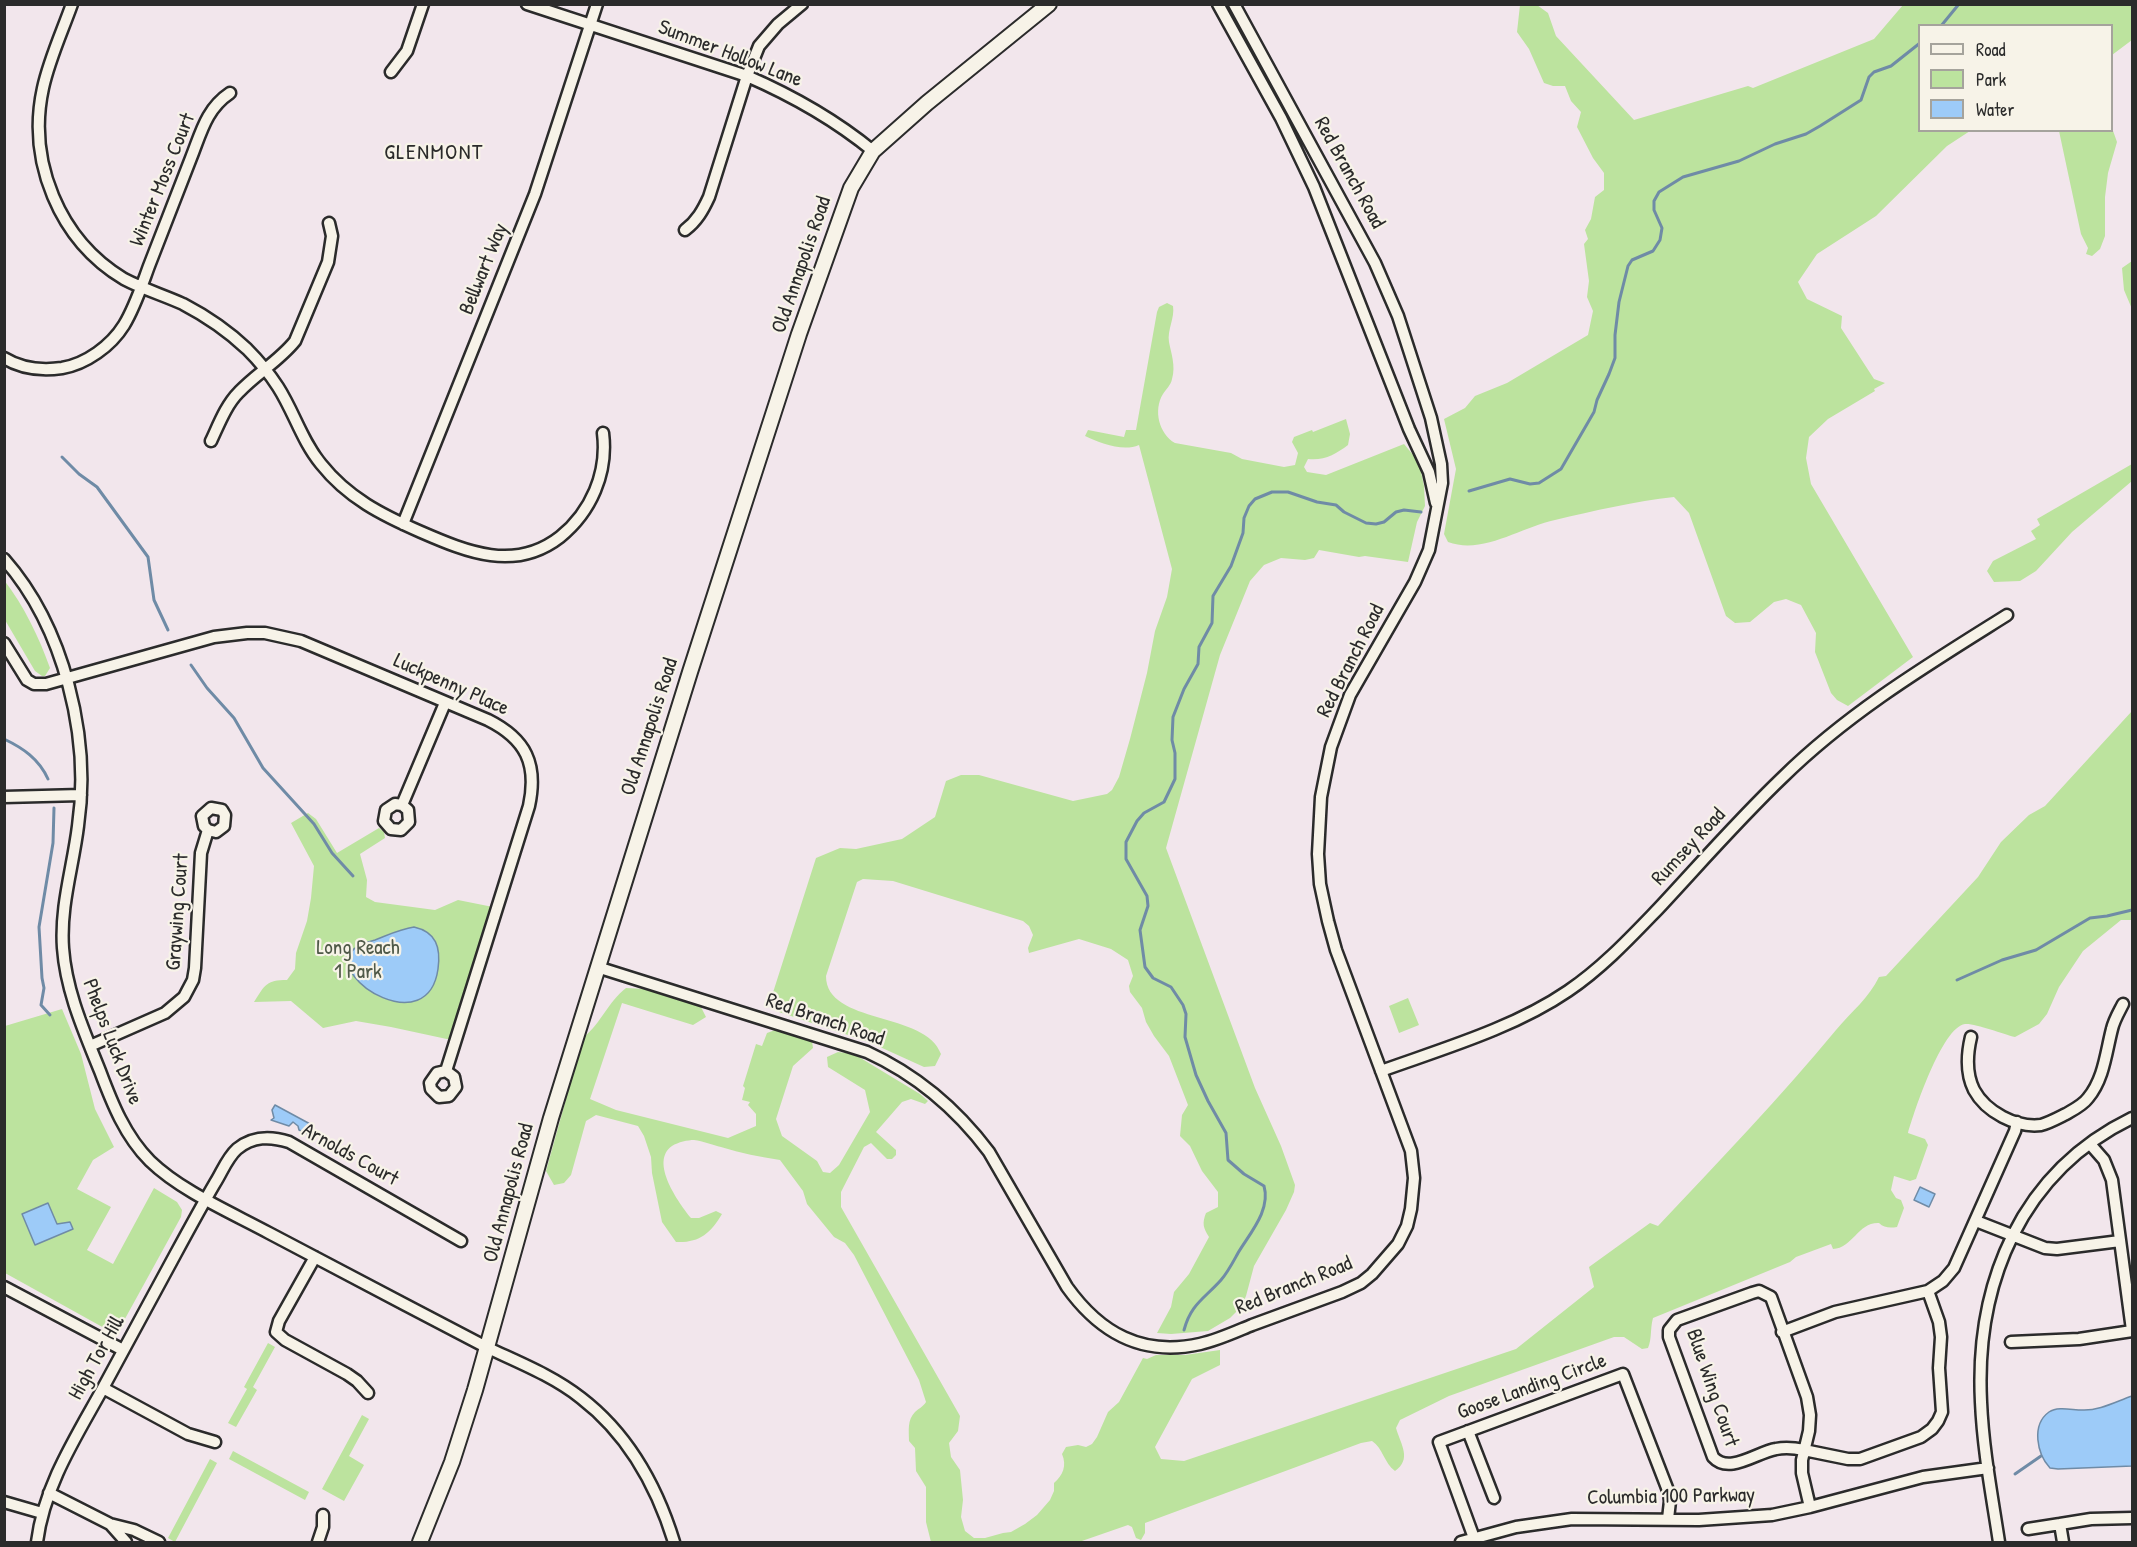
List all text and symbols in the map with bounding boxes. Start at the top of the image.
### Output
street label: Summer Hollow Lane [654,15,806,93]
legend [1918,24,2113,132]
text: Road [1976,37,2006,62]
text: Park [1976,67,2006,92]
text: Water [1976,97,2014,122]
street label: Winter Moss Court [125,110,201,250]
street label: Red Branch Road [1308,113,1390,233]
district label: GLENMONT [384,140,484,166]
street label: Old Annapolis Road [767,193,837,337]
street label: Bellwart Way [454,220,514,318]
street label: Red Branch Road [1312,600,1390,722]
street label: Luckpenny Place [389,648,513,722]
street label: Old Annapolis Road [616,655,684,799]
street label: Rumsey Road [1647,803,1731,891]
street label: Graywing Court [161,853,195,971]
park label: Long Reach 1 Park [316,935,400,985]
street label: Phelps Luck Drive [77,976,147,1108]
street label: Red Branch Road [762,988,888,1052]
street label: Arnolds Court [297,1118,403,1192]
street label: Old Annapolis Road [478,1121,540,1265]
street label: Red Branch Road [1232,1251,1356,1321]
street label: High Tor Hill [64,1312,130,1404]
street label: Blue Wing Court [1680,1326,1744,1450]
street label: Goose Landing Circle [1454,1348,1610,1426]
street label: Columbia 100 Parkway [1587,1483,1755,1511]

